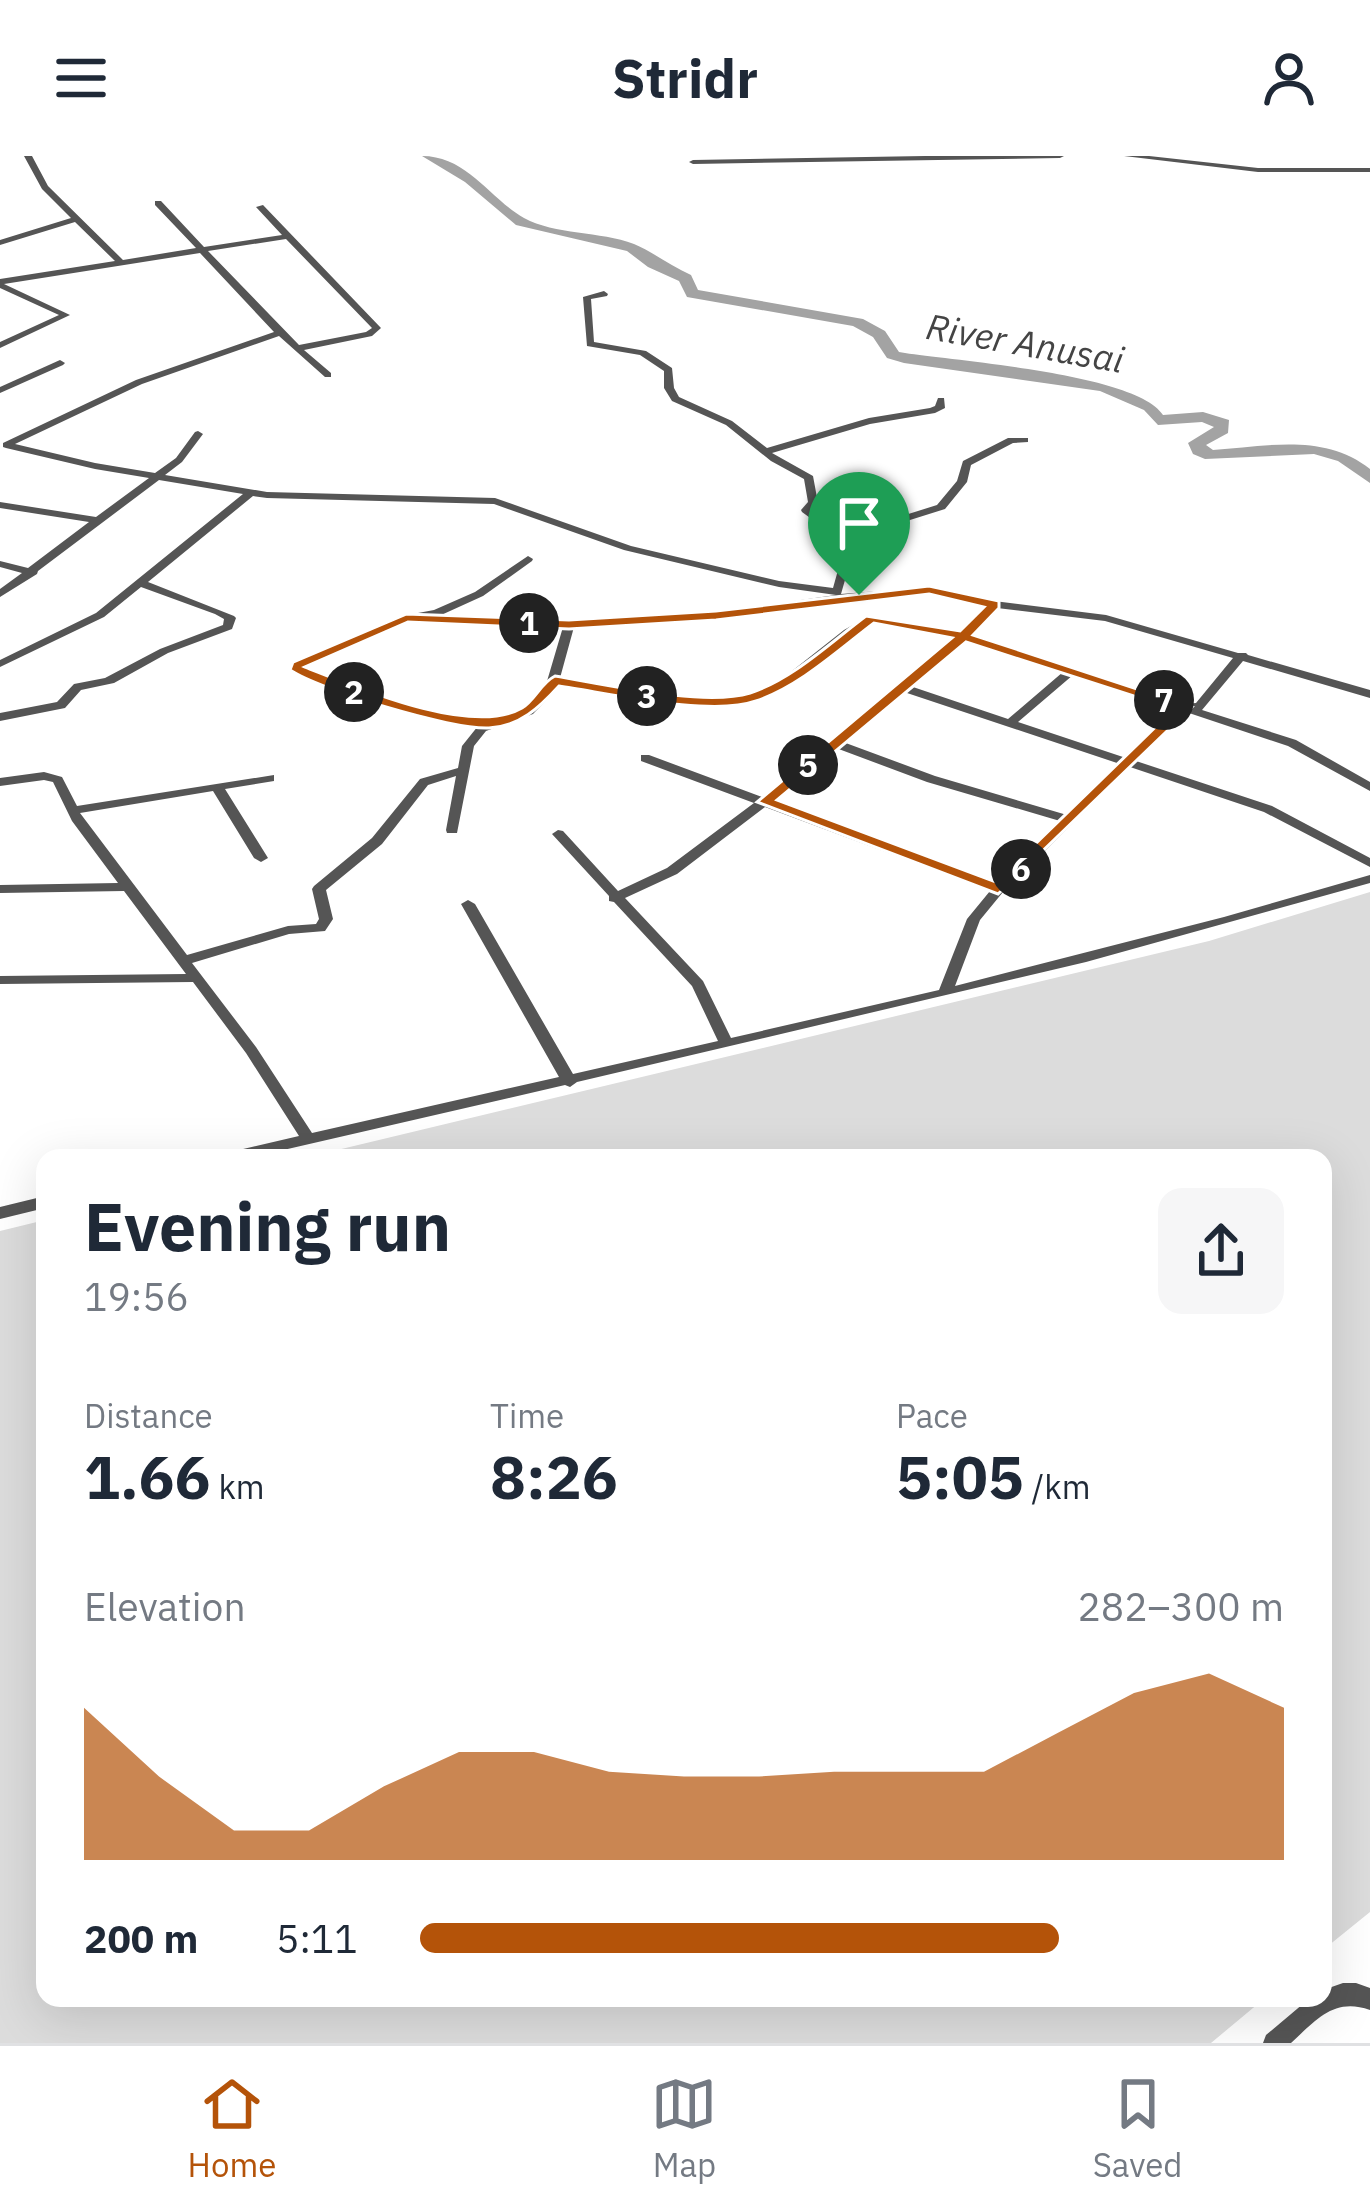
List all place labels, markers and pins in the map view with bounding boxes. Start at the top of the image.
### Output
pin [808,472,910,595]
pin: 1 [499,593,559,653]
pin: 2 [324,662,384,722]
pin: 3 [617,666,677,726]
pin: 7 [1134,670,1194,730]
pin: 5 [778,735,838,795]
pin: 6 [991,839,1051,899]

